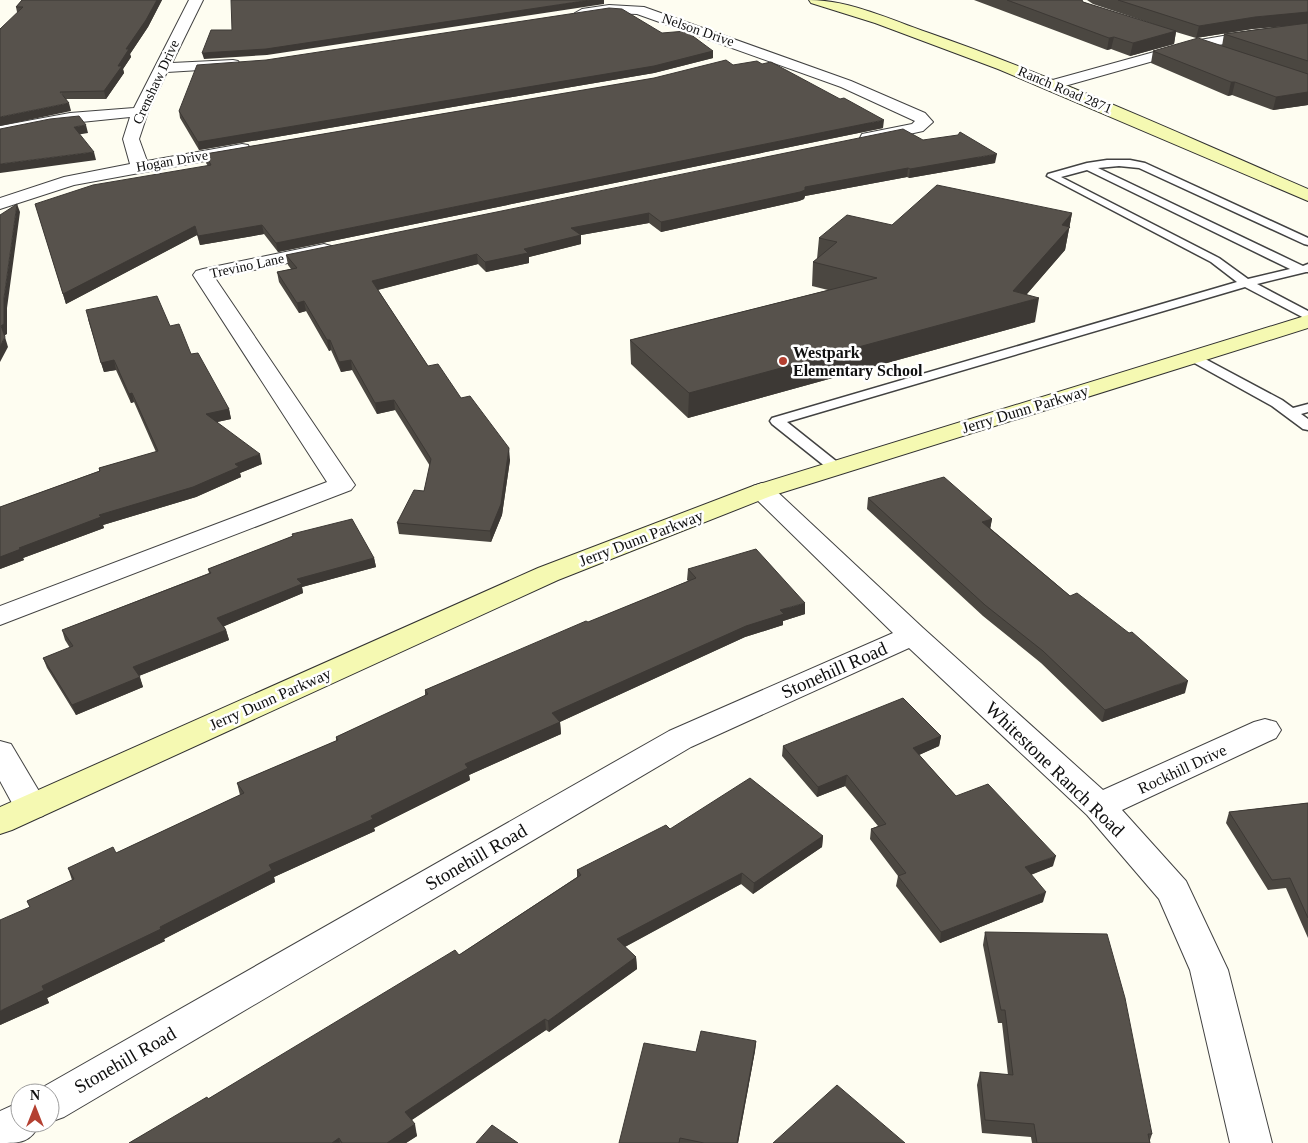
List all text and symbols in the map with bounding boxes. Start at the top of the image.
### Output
street label: Nelson Drive [660,11,736,49]
street label: Crenshaw Drive [130,37,182,127]
street label: Ranch Road 2871 [1016,63,1114,117]
street label: Hogan Drive [135,147,209,175]
street label: Trevino Lane [209,251,285,281]
place label: Westpark Elementary School [793,344,923,380]
marker: Westpark Elementary School [777,355,789,367]
street label: Jerry Dunn Parkway [960,382,1091,437]
street label: Jerry Dunn Parkway [577,506,706,570]
street label: Stonehill Road [778,637,891,703]
street label: Jerry Dunn Parkway [206,664,334,734]
street label: Whitestone Ranch Road [981,697,1129,841]
street label: Rockhill Drive [1135,741,1229,797]
street label: Stonehill Road [422,819,531,894]
street label: Stonehill Road [71,1022,180,1097]
north arrow [10,1083,60,1133]
text: N [30,1088,40,1103]

